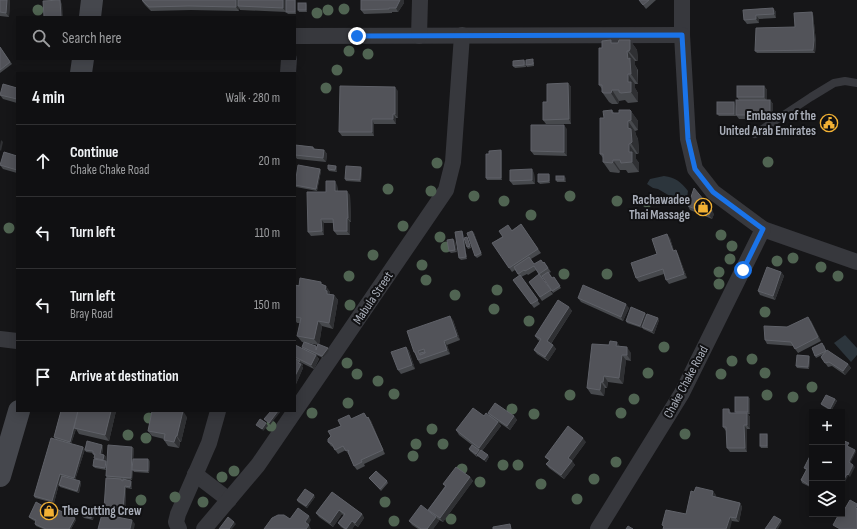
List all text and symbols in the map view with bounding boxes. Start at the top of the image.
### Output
search box [16,16,296,60]
icon: search [30,27,52,49]
route end [348,27,366,45]
text: Search here [62,29,122,48]
text: 4 min [32,88,65,108]
text: Walk · 280 m [226,90,280,106]
place label: Embassy of the United Arab Emirates [719,108,816,139]
public building icon: Embassy of the United Arab Emirates [819,113,839,133]
text: Continue [70,143,119,162]
icon: ahead [32,150,54,172]
text: 20 m [258,153,280,169]
text: Chake Chake Road [70,162,150,178]
place label: Rachawadee Thai Massage [629,192,690,223]
shop icon: Rachawadee Thai Massage [693,197,713,217]
icon: left [32,222,54,244]
text: Turn left [70,223,115,242]
text: 110 m [255,225,280,241]
route start [734,261,752,279]
street label: Mabula Street [349,268,397,328]
text: Turn left [70,287,115,306]
icon: left [32,294,54,316]
text: 150 m [254,297,280,313]
text: Bray Road [70,306,113,322]
street label: Chake Chake Road [660,343,712,421]
icon: arrive [32,366,54,388]
text: Arrive at destination [70,367,179,386]
map controls [809,409,845,517]
button: + [809,409,845,445]
button: − [809,445,845,481]
button: layers [809,481,845,517]
shop icon: The Cutting Crew [39,501,59,521]
place label: The Cutting Crew [62,503,142,519]

